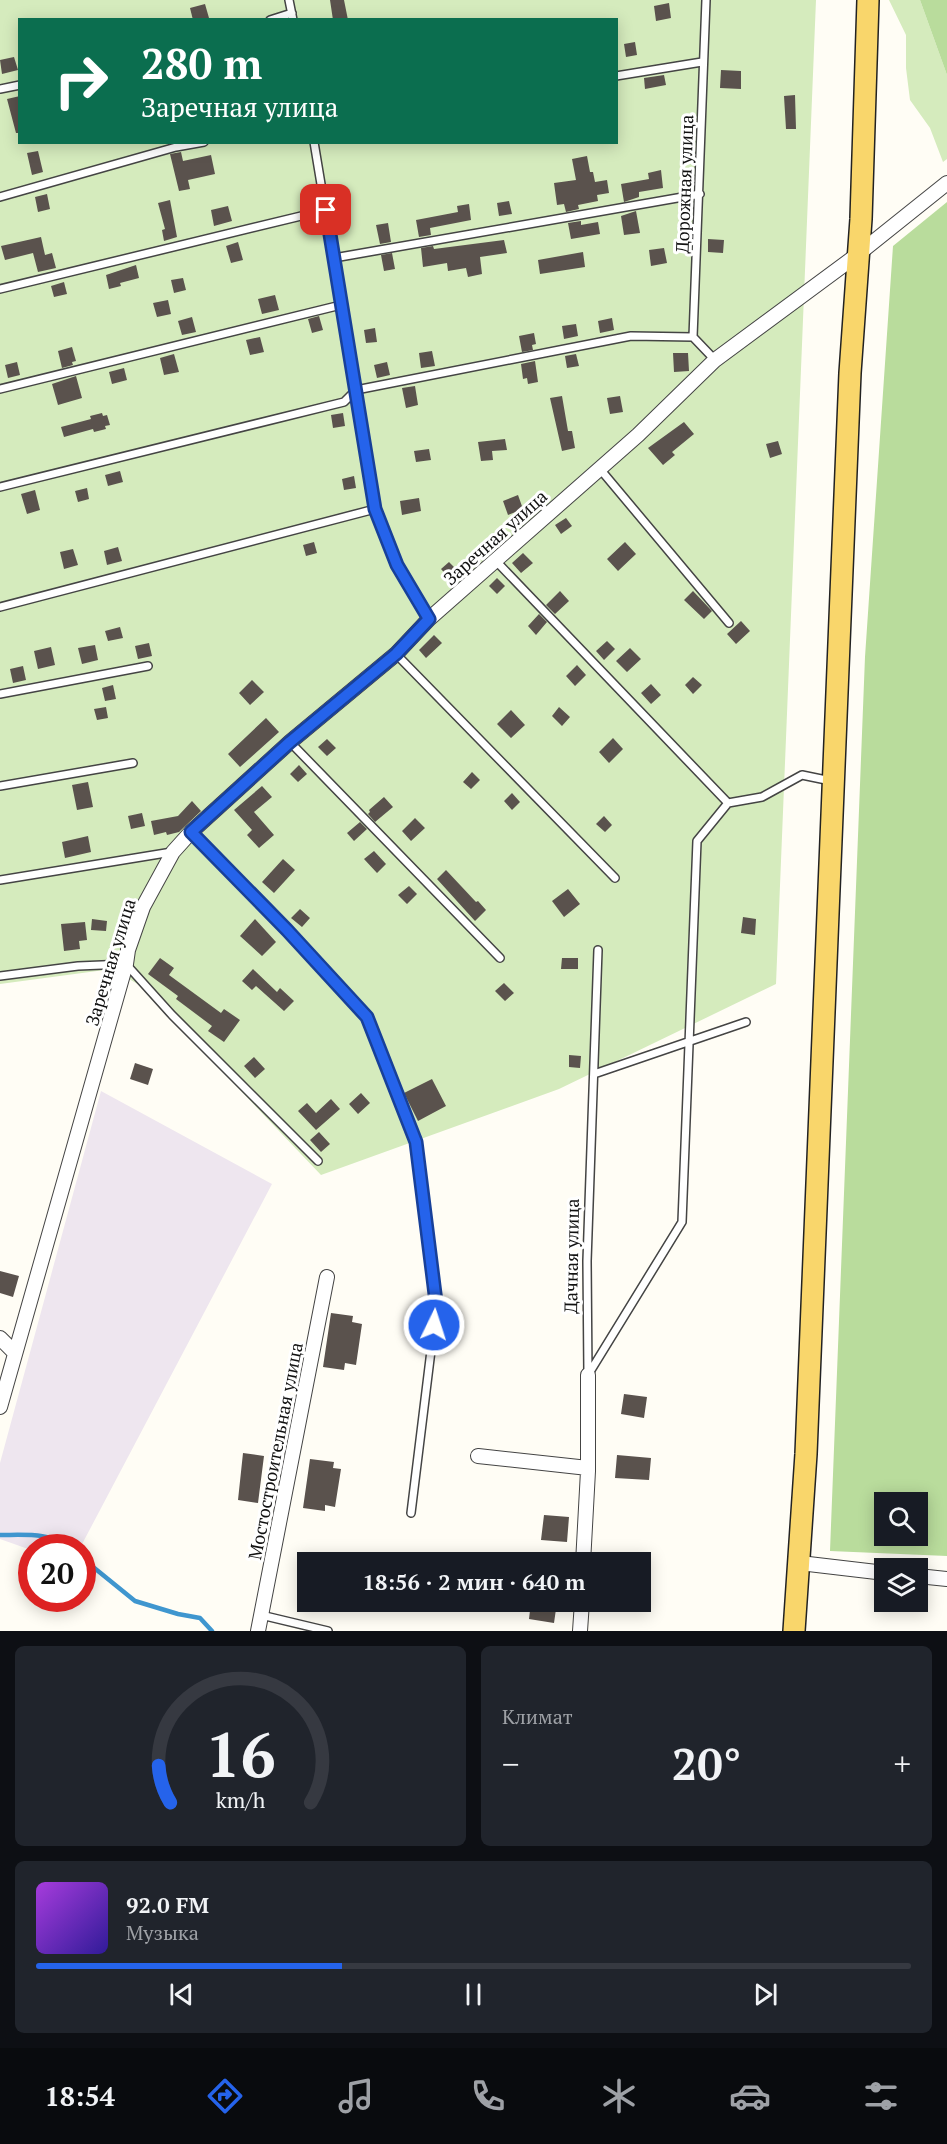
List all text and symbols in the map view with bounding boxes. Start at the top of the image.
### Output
text: 280 m [141,35,262,91]
icon: right [42,42,120,120]
text: Заречная улица [141,89,338,125]
street label: Дорожная улица [670,114,698,254]
pin [300,184,351,235]
icon: arrive [309,193,342,226]
street label: Заречная улица [438,484,552,590]
street label: Заречная улица [79,896,141,1028]
street label: Дачная улица [558,1198,584,1314]
position arrow [402,1293,466,1357]
street label: Мостостроительная улица [242,1340,308,1562]
map controls [874,1492,928,1612]
button: search [874,1492,928,1546]
speed limit sign: 20 [18,1534,96,1612]
button: layers [874,1558,928,1612]
text: 18:56 · 2 мин · 640 m [363,1567,585,1596]
text: Климат [502,1703,573,1730]
text: 16 [205,1712,276,1795]
text: 20° [672,1733,741,1793]
text: − [502,1742,520,1785]
text: + [893,1742,911,1785]
text: km/h [216,1786,266,1814]
text: 92.0 FM [126,1890,209,1919]
text: Музыка [126,1919,199,1946]
icon: previous [165,1978,198,2011]
icon: pause [457,1978,490,2011]
icon: next [749,1978,782,2011]
icon: directions [204,2075,246,2117]
icon: music [335,2075,377,2117]
icon: phone [467,2075,509,2117]
icon: climate [598,2075,640,2117]
icon: car [729,2075,771,2117]
icon: filters [860,2075,902,2117]
text: 18:54 [45,2078,115,2114]

